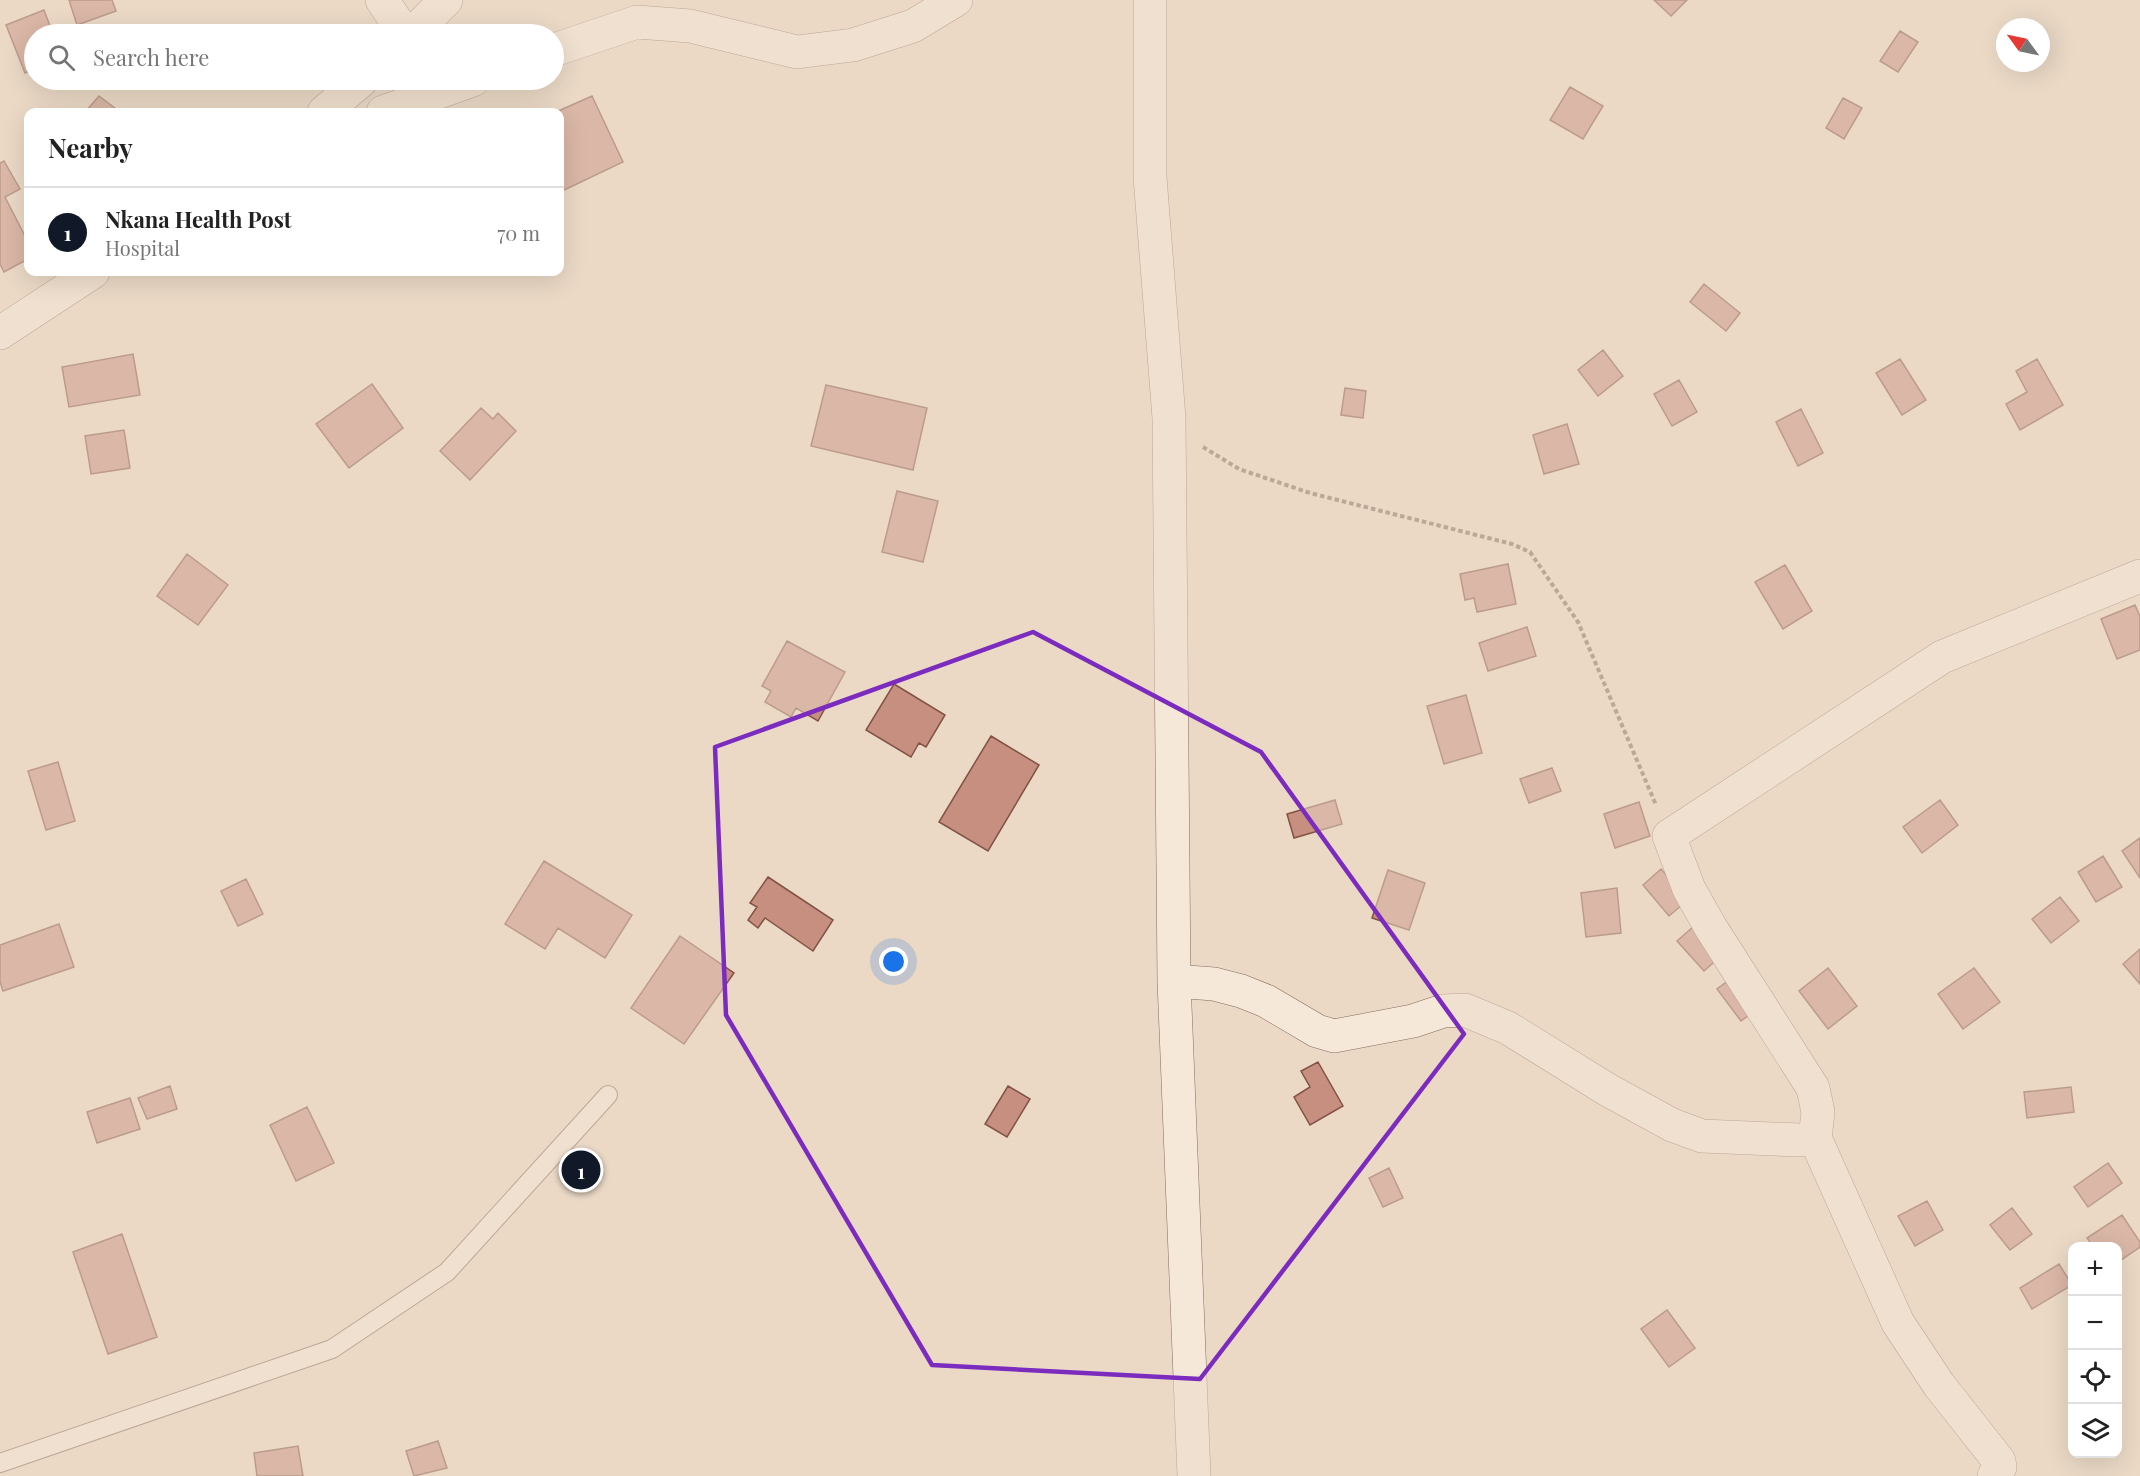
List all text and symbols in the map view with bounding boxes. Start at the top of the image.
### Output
north arrow [1996,18,2050,72]
search box [24,24,564,90]
icon: search [45,41,78,74]
text: Search here [93,42,209,72]
text: Nearby [48,130,133,165]
text: Nkana Health Post [105,204,292,234]
text: 1 [64,219,71,246]
text: 70 m [497,219,540,246]
text: Hospital [105,234,180,261]
your location [879,947,908,976]
pin: 1 [562,1148,600,1192]
map controls [2068,1242,2122,1458]
button: + [2068,1242,2122,1296]
button: − [2068,1296,2122,1350]
button: locate [2068,1350,2122,1404]
button: layers [2068,1404,2122,1458]

